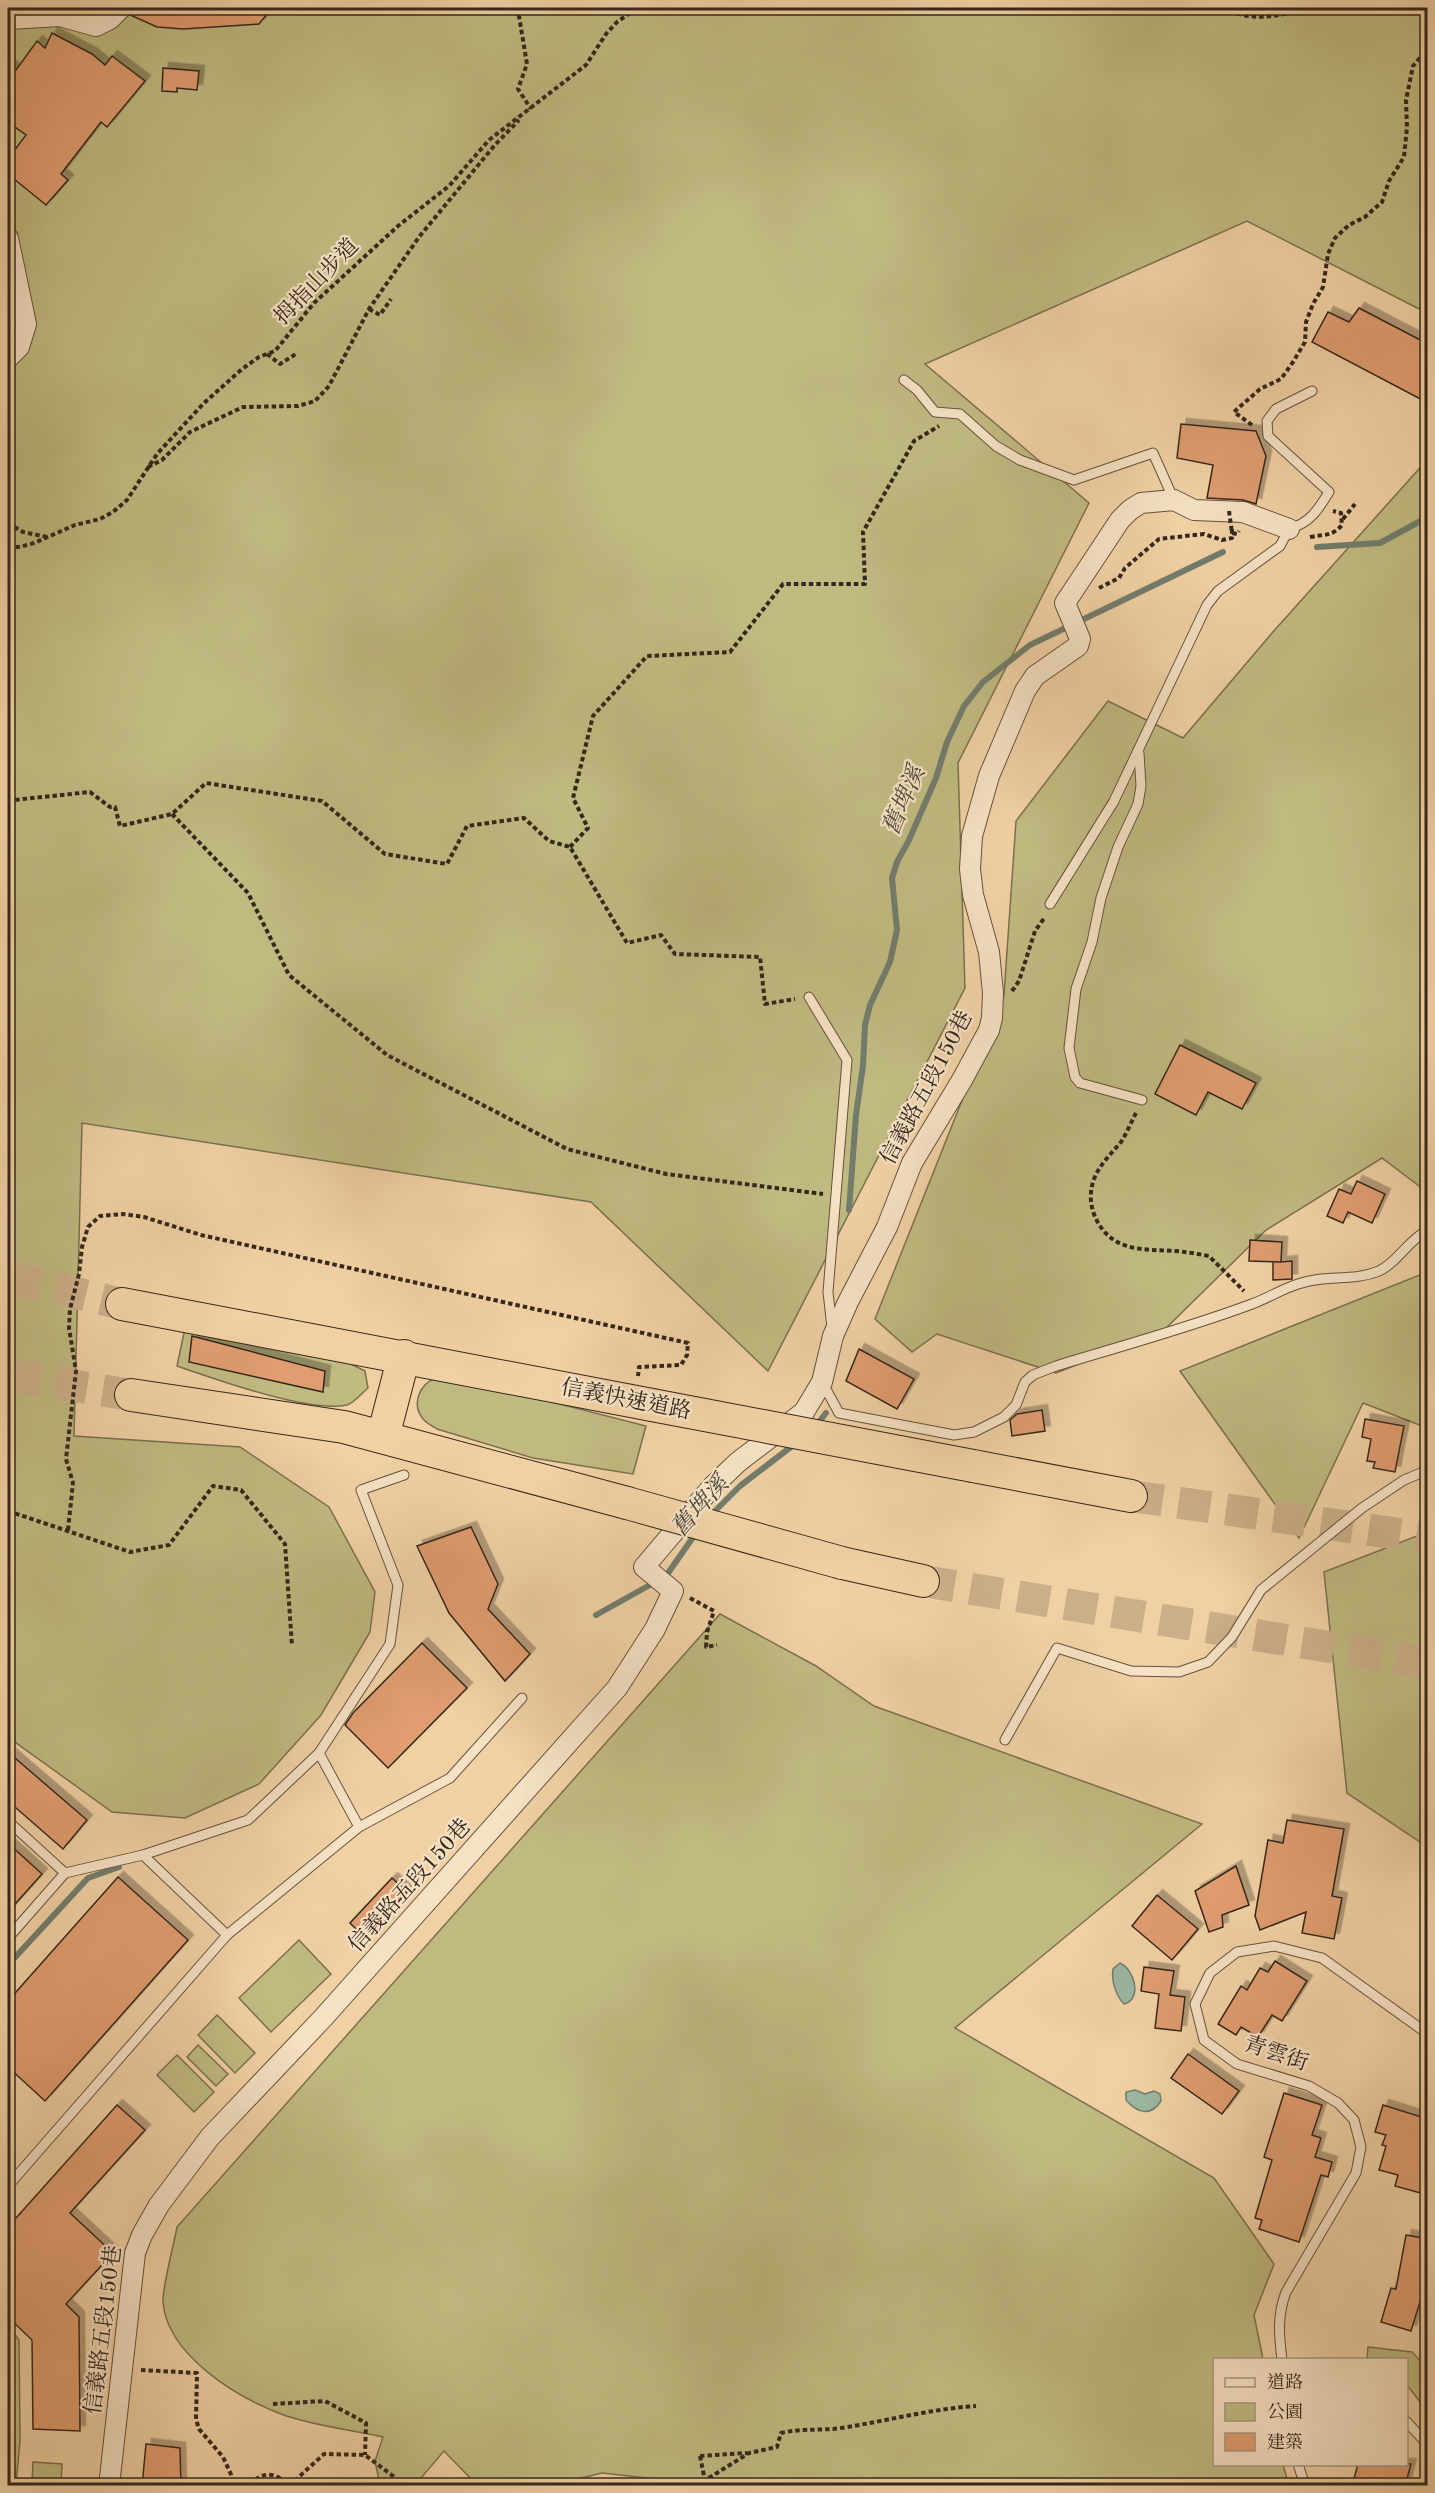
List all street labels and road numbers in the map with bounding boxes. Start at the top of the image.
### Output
street label: 拇指山步道 [269,233,363,329]
street label: 信義路五段150巷 [876,1007,977,1168]
street label: 信義快速道路 [559,1375,693,1423]
street label: 信義路五段150巷 [343,1814,475,1957]
street label: 青雲街 [1241,2031,1311,2075]
street label: 信義路五段150巷 [81,2244,125,2416]

